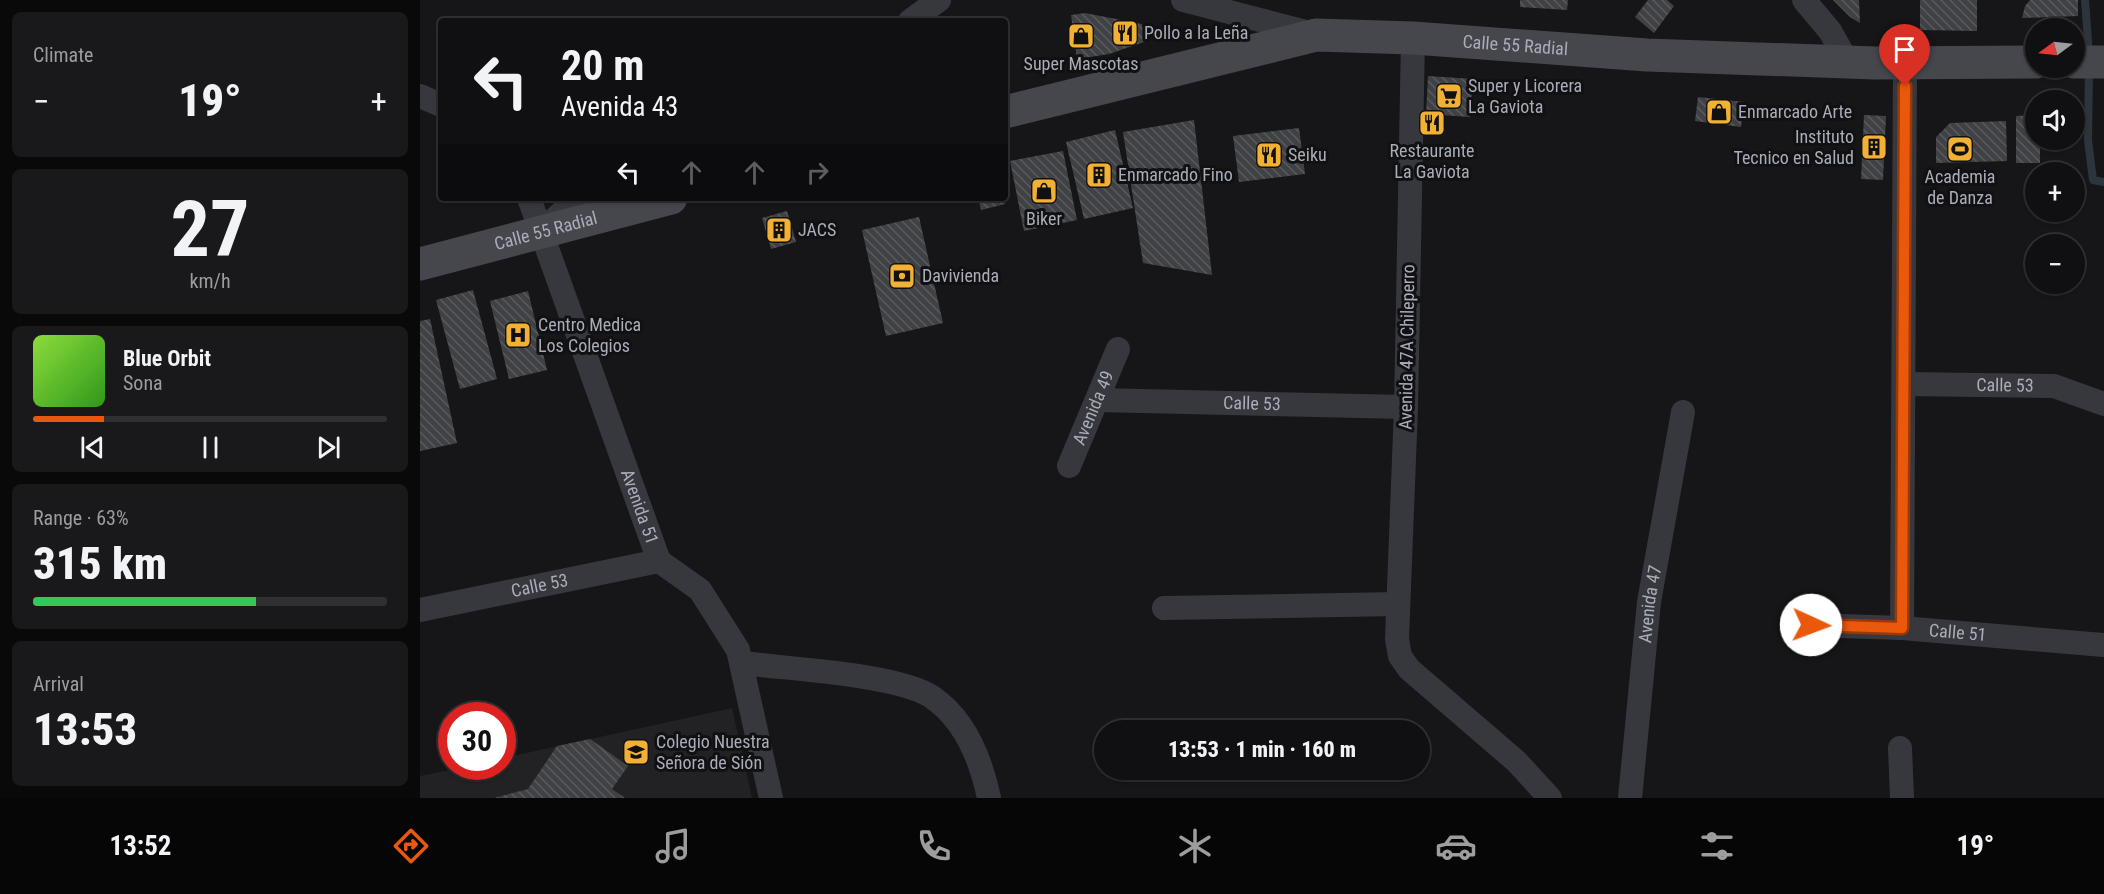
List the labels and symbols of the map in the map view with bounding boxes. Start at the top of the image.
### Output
restaurant icon: Pollo a la Leña [1110,18,1140,48]
north arrow [2025,18,2085,78]
shop icon: Super Mascotas [1066,21,1096,51]
place label: Pollo a la Leña [1144,22,1248,43]
pin [1879,24,1930,86]
street label: Calle 55 Radial [1462,31,1569,59]
place label: Super Mascotas [1024,53,1138,74]
place label: Super y Licorera La Gaviota [1468,75,1582,117]
supermarket icon: Super y Licorera La Gaviota [1434,81,1464,111]
shop icon: Enmarcado Arte [1704,97,1734,127]
place label: Enmarcado Arte [1738,101,1852,122]
restaurant icon: Restaurante La Gaviota [1417,108,1447,138]
place label: Instituto Tecnico en Salud [1733,126,1854,168]
building icon: Instituto Tecnico en Salud [1859,132,1889,162]
sports icon: Academia de Danza [1945,134,1975,164]
restaurant icon: Seiku [1254,140,1284,170]
place label: Restaurante La Gaviota [1389,140,1475,182]
place label: Seiku [1288,144,1327,165]
building icon: Enmarcado Fino [1084,160,1114,190]
place label: Enmarcado Fino [1118,164,1233,185]
place label: Academia de Danza [1925,166,1996,208]
shop icon: Biker [1029,176,1059,206]
street label: Calle 55 Radial [492,207,599,254]
place label: Biker [1026,208,1062,229]
building icon: JACS [764,215,794,245]
place label: JACS [798,219,836,240]
bank icon: Davivienda [887,261,917,291]
street label: Avenida 47A Chileperro [1395,264,1418,430]
place label: Davivienda [922,265,999,286]
place label: Centro Medica Los Colegios [538,314,641,356]
hospital icon: Centro Medica Los Colegios [503,320,533,350]
street label: Avenida 49 [1068,368,1118,448]
street label: Calle 53 [1976,374,2034,396]
street label: Calle 53 [1223,392,1281,414]
street label: Avenida 51 [617,466,663,547]
street label: Avenida 47 [1634,563,1665,644]
street label: Calle 53 [509,569,570,601]
position arrow [1779,593,1843,657]
street label: Calle 51 [1928,619,1987,645]
speed limit sign: 30 [438,702,516,780]
place label: Colegio Nuestra Señora de Sión [656,731,770,773]
school or university icon: Colegio Nuestra Señora de Sión [621,737,651,767]

